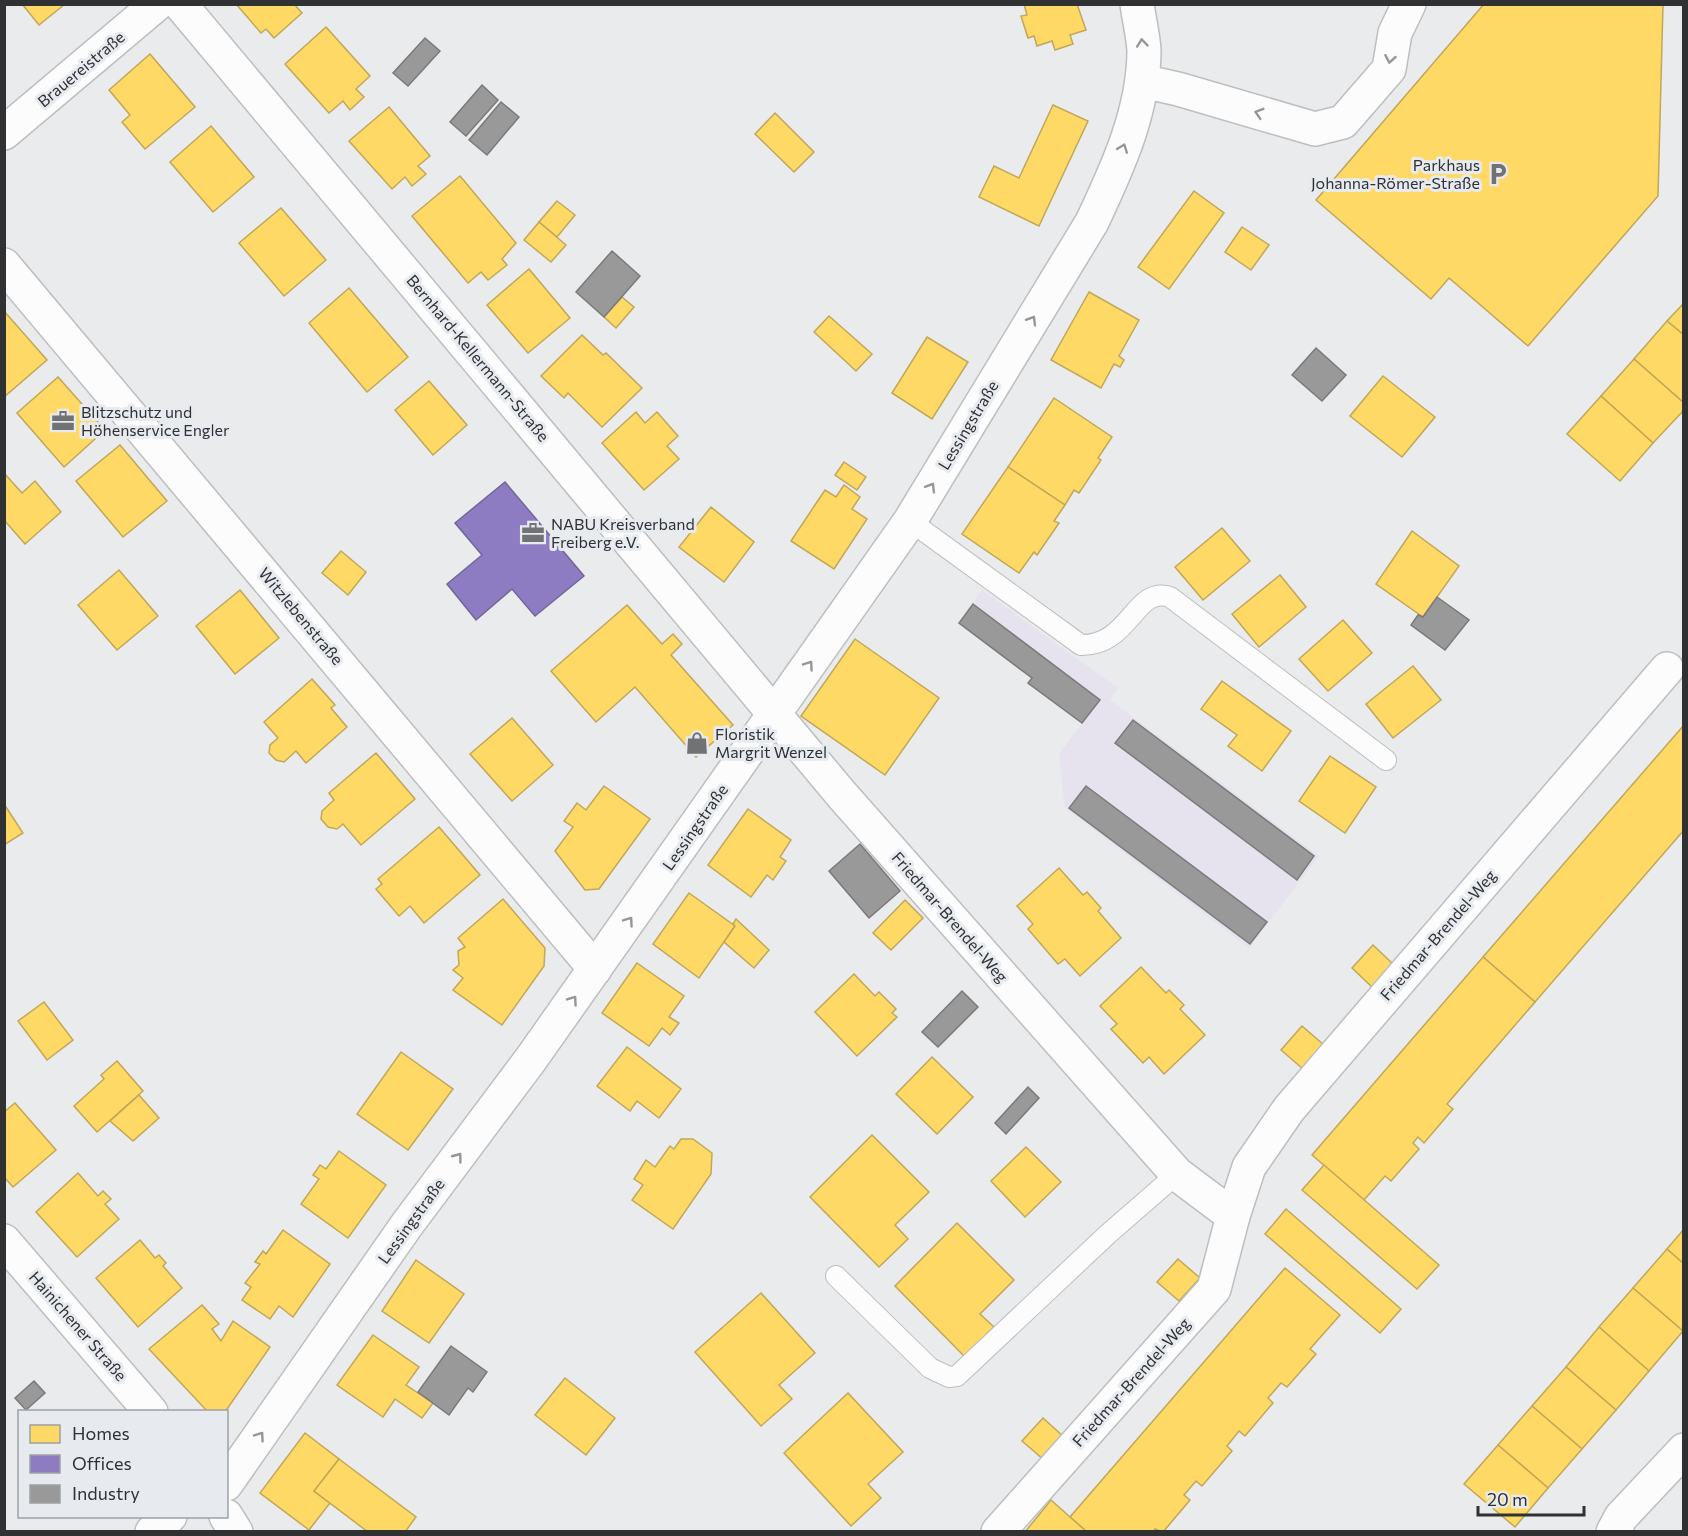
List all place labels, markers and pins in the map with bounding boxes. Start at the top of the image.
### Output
place label: Parkhaus Johanna-Römer-Straße [1311,155,1480,192]
parking icon: Parkhaus Johanna-Römer-Straße [1485,161,1511,187]
place label: Blitzschutz und Höhenservice Engler [81,402,230,439]
office icon: Blitzschutz und Höhenservice Engler [50,408,76,434]
place label: NABU Kreisverband Freiberg e.V. [551,514,695,551]
office icon: NABU Kreisverband Freiberg e.V. [520,520,546,546]
place label: Floristik Margrit Wenzel [715,724,827,761]
shop icon: Floristik Margrit Wenzel [684,730,710,756]

